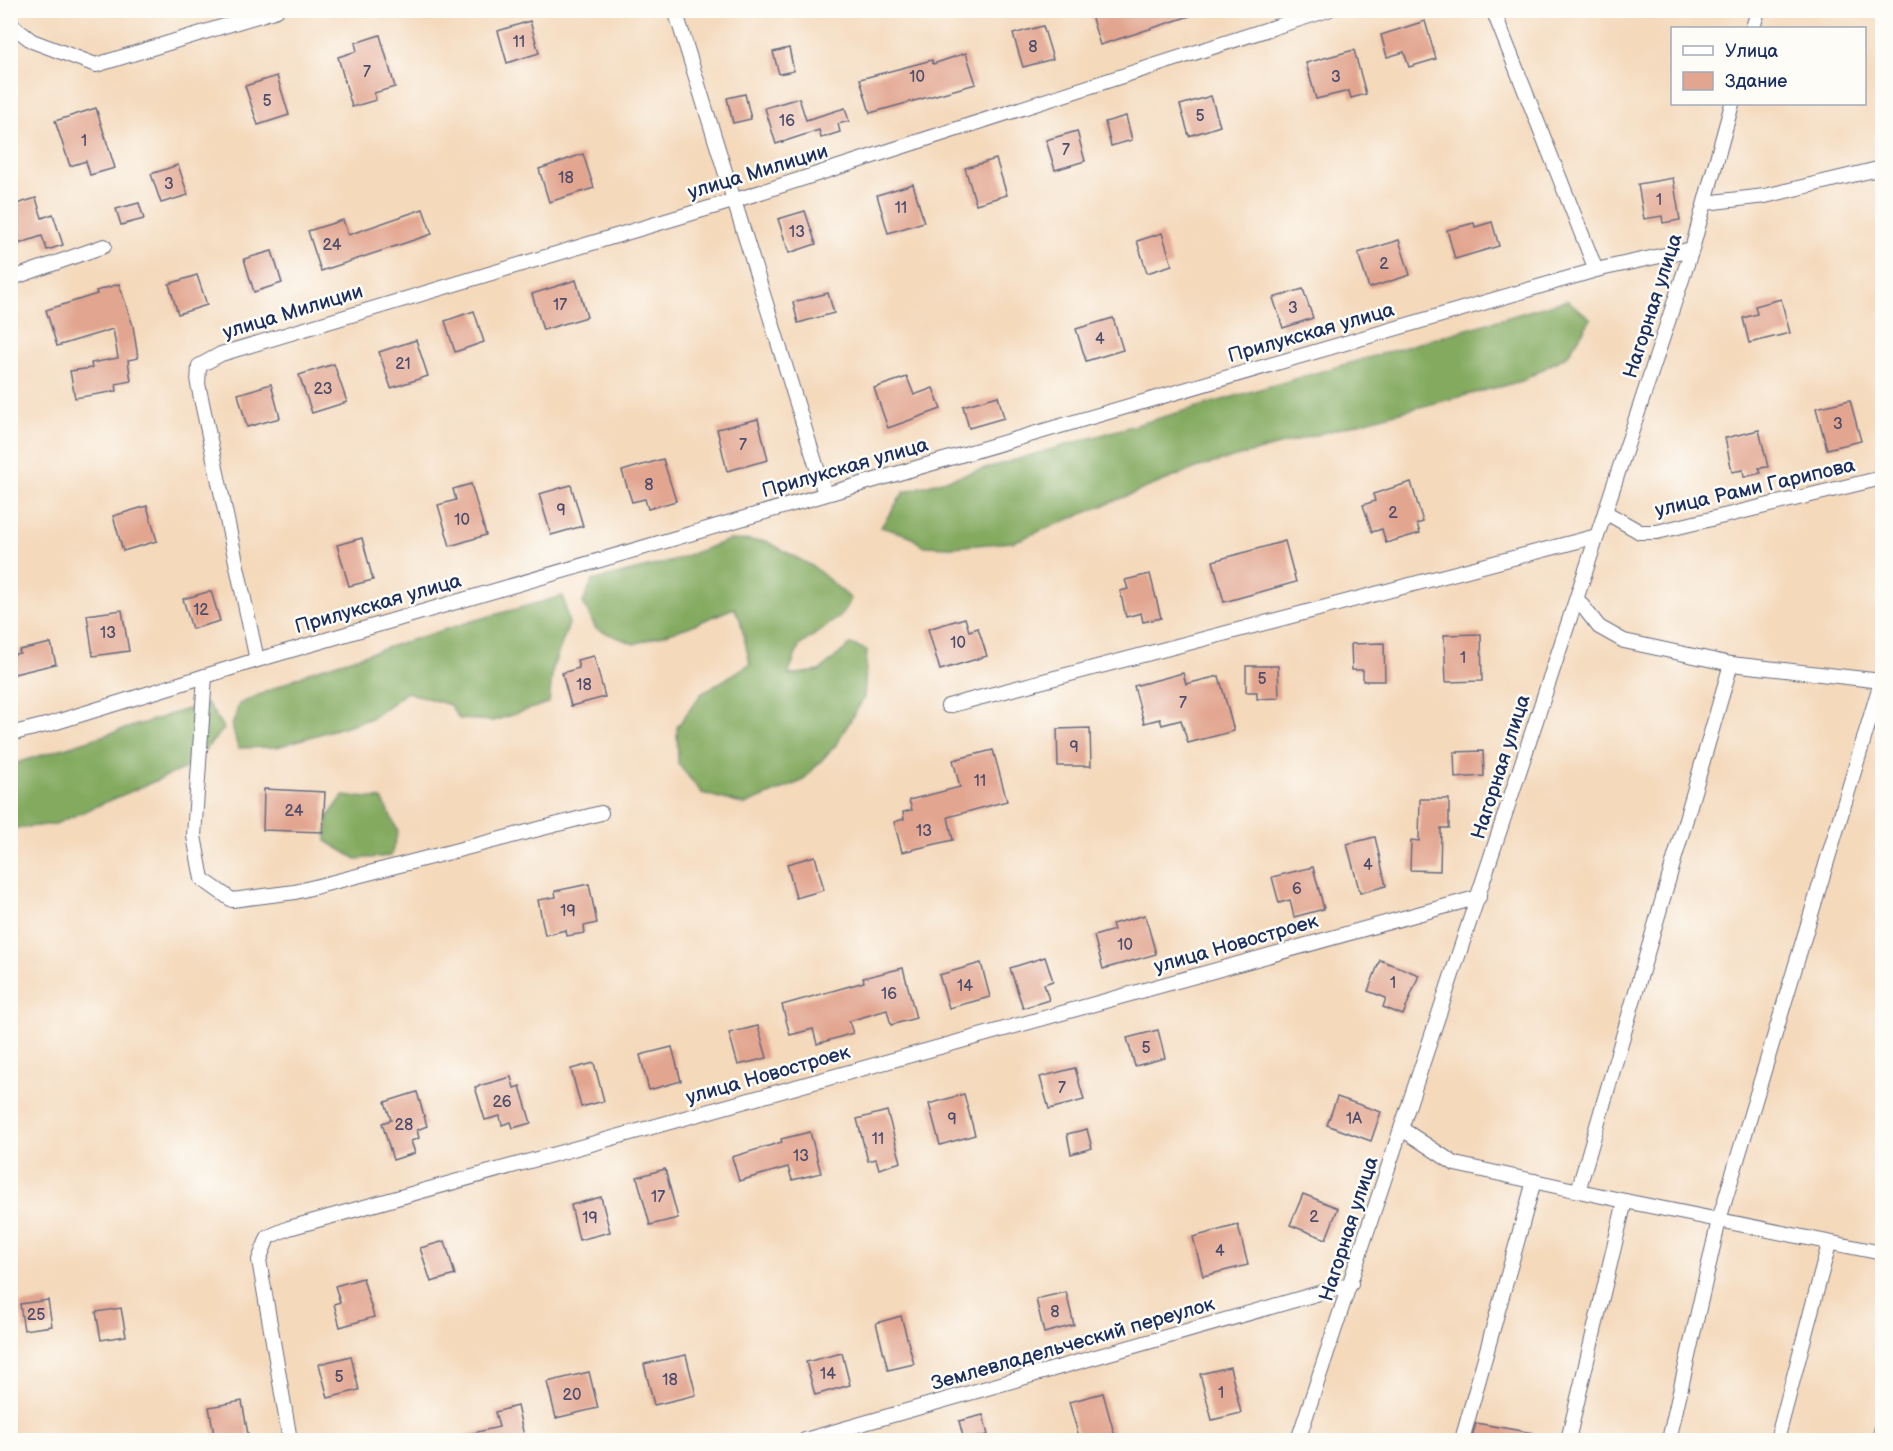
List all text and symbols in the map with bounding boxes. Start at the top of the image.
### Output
legend [1671,27,1866,105]
house number: 11 [513,33,525,52]
house number: 8 [1028,38,1038,57]
text: Улица [1725,41,1779,62]
house number: 7 [363,63,371,82]
house number: 10 [909,68,925,87]
house number: 3 [1331,68,1341,87]
text: Здание [1725,71,1787,92]
house number: 5 [262,92,272,111]
house number: 5 [1195,107,1205,126]
house number: 16 [779,112,795,131]
house number: 1 [81,132,87,151]
street label: улица Милиции [685,139,831,205]
house number: 7 [1062,141,1070,160]
house number: 18 [558,169,574,188]
house number: 3 [164,175,174,194]
house number: 1 [1656,191,1662,210]
house number: 11 [895,199,907,218]
house number: 13 [789,223,805,242]
street label: Нагорная улица [1618,230,1688,381]
house number: 24 [323,236,342,255]
house number: 2 [1379,255,1389,274]
street label: улица Милиции [220,279,366,345]
house number: 17 [553,296,567,315]
street label: Прилукская улица [1225,298,1397,368]
house number: 3 [1288,299,1298,318]
house number: 4 [1095,330,1105,349]
house number: 21 [395,355,411,374]
house number: 23 [314,380,333,399]
house number: 3 [1833,415,1843,434]
street label: Прилукская улица [759,433,931,503]
house number: 7 [739,436,747,455]
street label: улица Рами Гарипова [1653,453,1858,523]
house number: 8 [644,476,654,495]
house number: 9 [556,501,566,520]
house number: 2 [1388,504,1398,523]
house number: 10 [454,511,470,530]
street label: Прилукская улица [292,569,464,639]
house number: 12 [193,601,209,620]
house number: 13 [100,624,116,643]
house number: 10 [950,634,966,653]
house number: 1 [1460,649,1466,668]
house number: 5 [1257,670,1267,689]
house number: 18 [576,676,592,695]
street label: Нагорная улица [1466,691,1536,842]
house number: 7 [1179,694,1187,713]
house number: 9 [1069,738,1079,757]
house number: 11 [974,772,986,791]
house number: 24 [285,802,304,821]
house number: 13 [916,822,932,841]
house number: 4 [1363,856,1373,875]
house number: 6 [1292,880,1302,899]
house number: 19 [560,902,576,921]
street label: улица Новостроек [1151,909,1321,979]
house number: 10 [1117,936,1133,955]
house number: 1 [1390,974,1396,993]
house number: 14 [957,977,973,996]
house number: 16 [881,985,897,1004]
house number: 5 [1141,1039,1151,1058]
street label: улица Новостроек [683,1040,853,1110]
house number: 7 [1058,1079,1066,1098]
house number: 26 [492,1093,512,1112]
house number: 9 [947,1110,957,1129]
house number: 1А [1346,1110,1362,1129]
house number: 28 [395,1116,413,1135]
house number: 11 [872,1130,884,1149]
house number: 13 [793,1147,809,1166]
street label: Нагорная улица [1314,1153,1384,1304]
house number: 17 [651,1188,665,1207]
house number: 2 [1309,1208,1319,1227]
house number: 19 [582,1209,598,1228]
house number: 4 [1215,1242,1225,1261]
street label: Землевладельческий переулок [929,1292,1218,1396]
house number: 8 [1050,1303,1060,1322]
house number: 25 [27,1306,45,1325]
house number: 14 [820,1365,836,1384]
house number: 5 [334,1368,344,1387]
house number: 18 [662,1371,678,1390]
house number: 1 [1218,1384,1224,1403]
house number: 20 [563,1386,581,1405]

